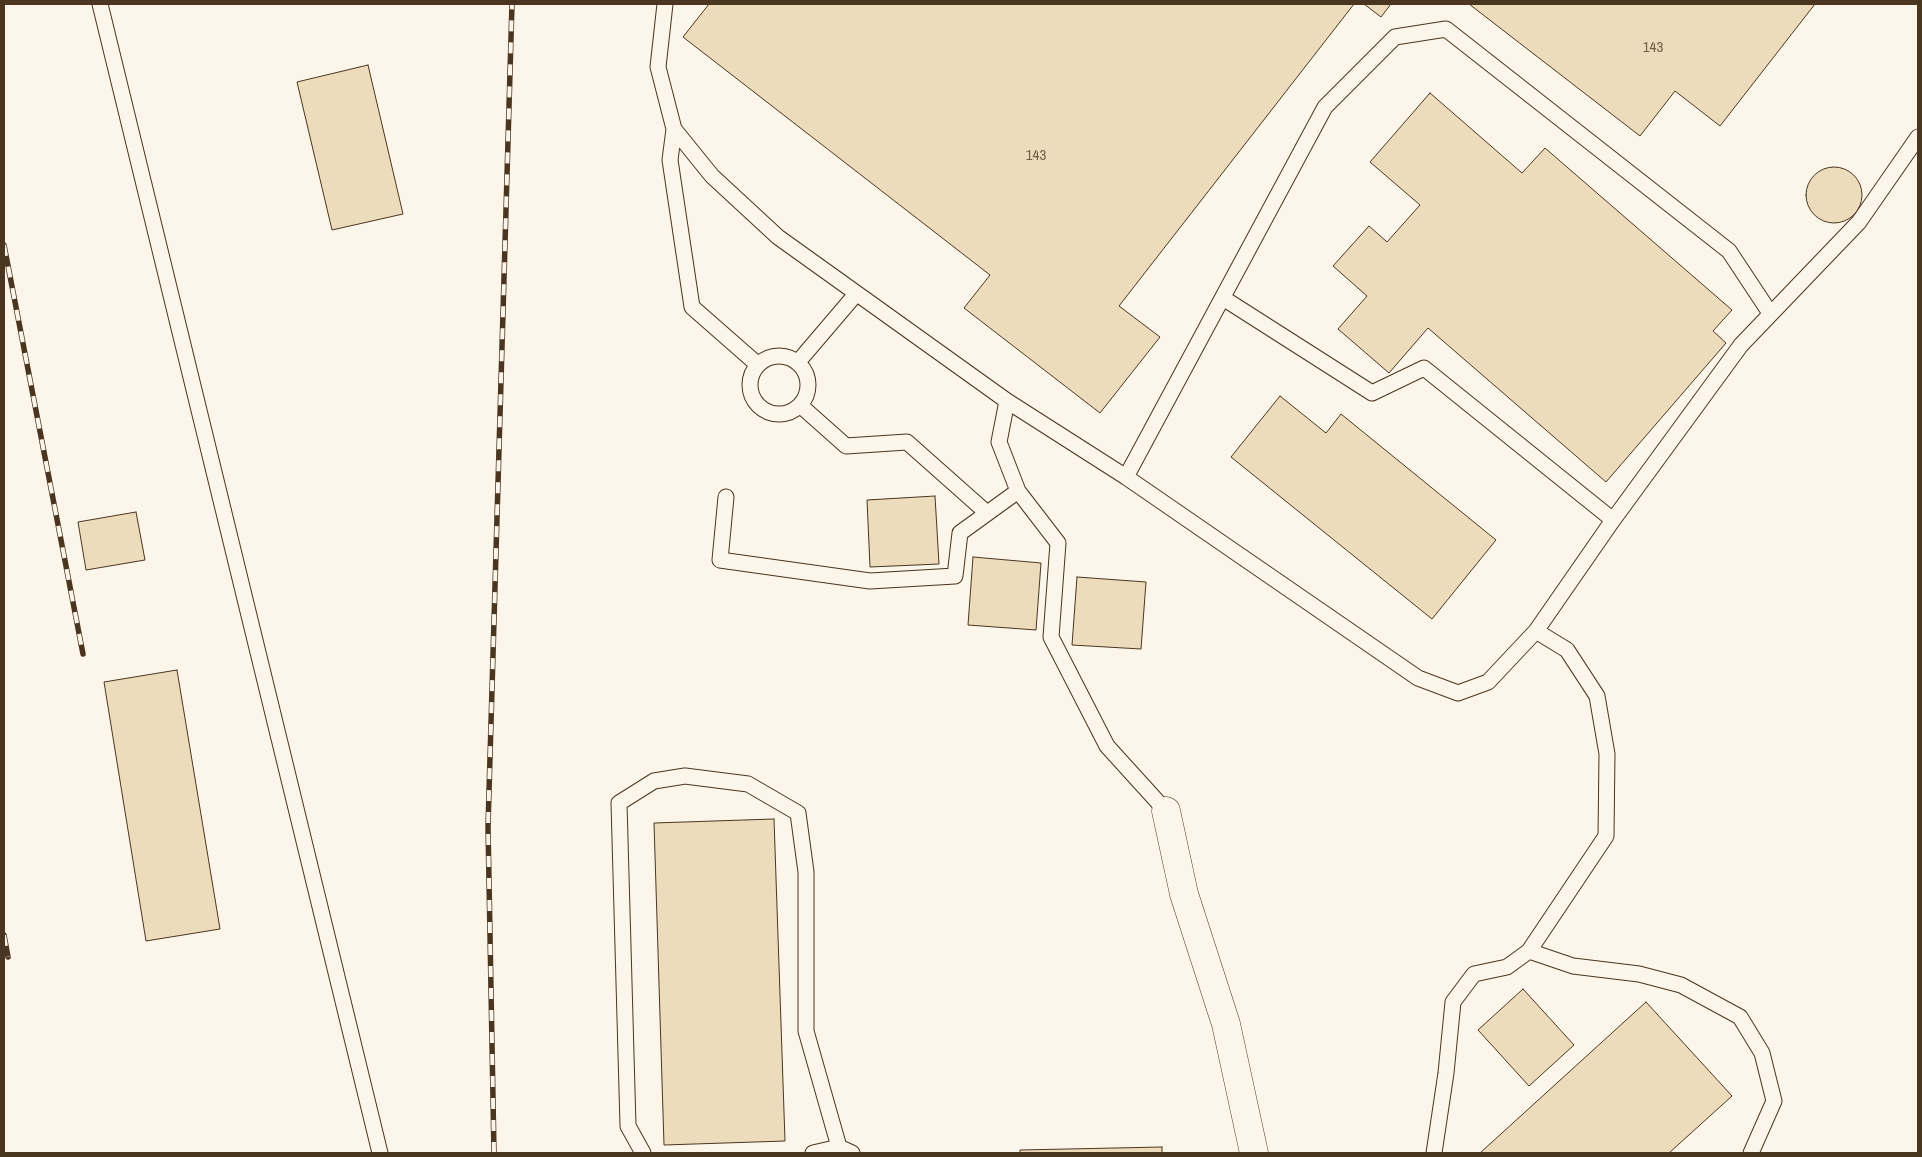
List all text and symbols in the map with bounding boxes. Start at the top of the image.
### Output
house number: 143 [1643,39,1663,57]
house number: 143 [1026,147,1046,165]

